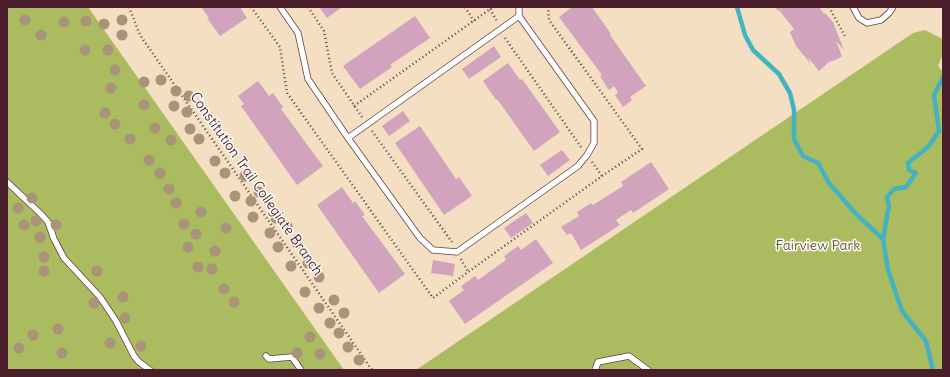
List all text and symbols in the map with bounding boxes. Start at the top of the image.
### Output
street label: Constitution Trail Collegiate Branch [186,89,326,279]
park label: Fairview Park [776,238,860,254]

